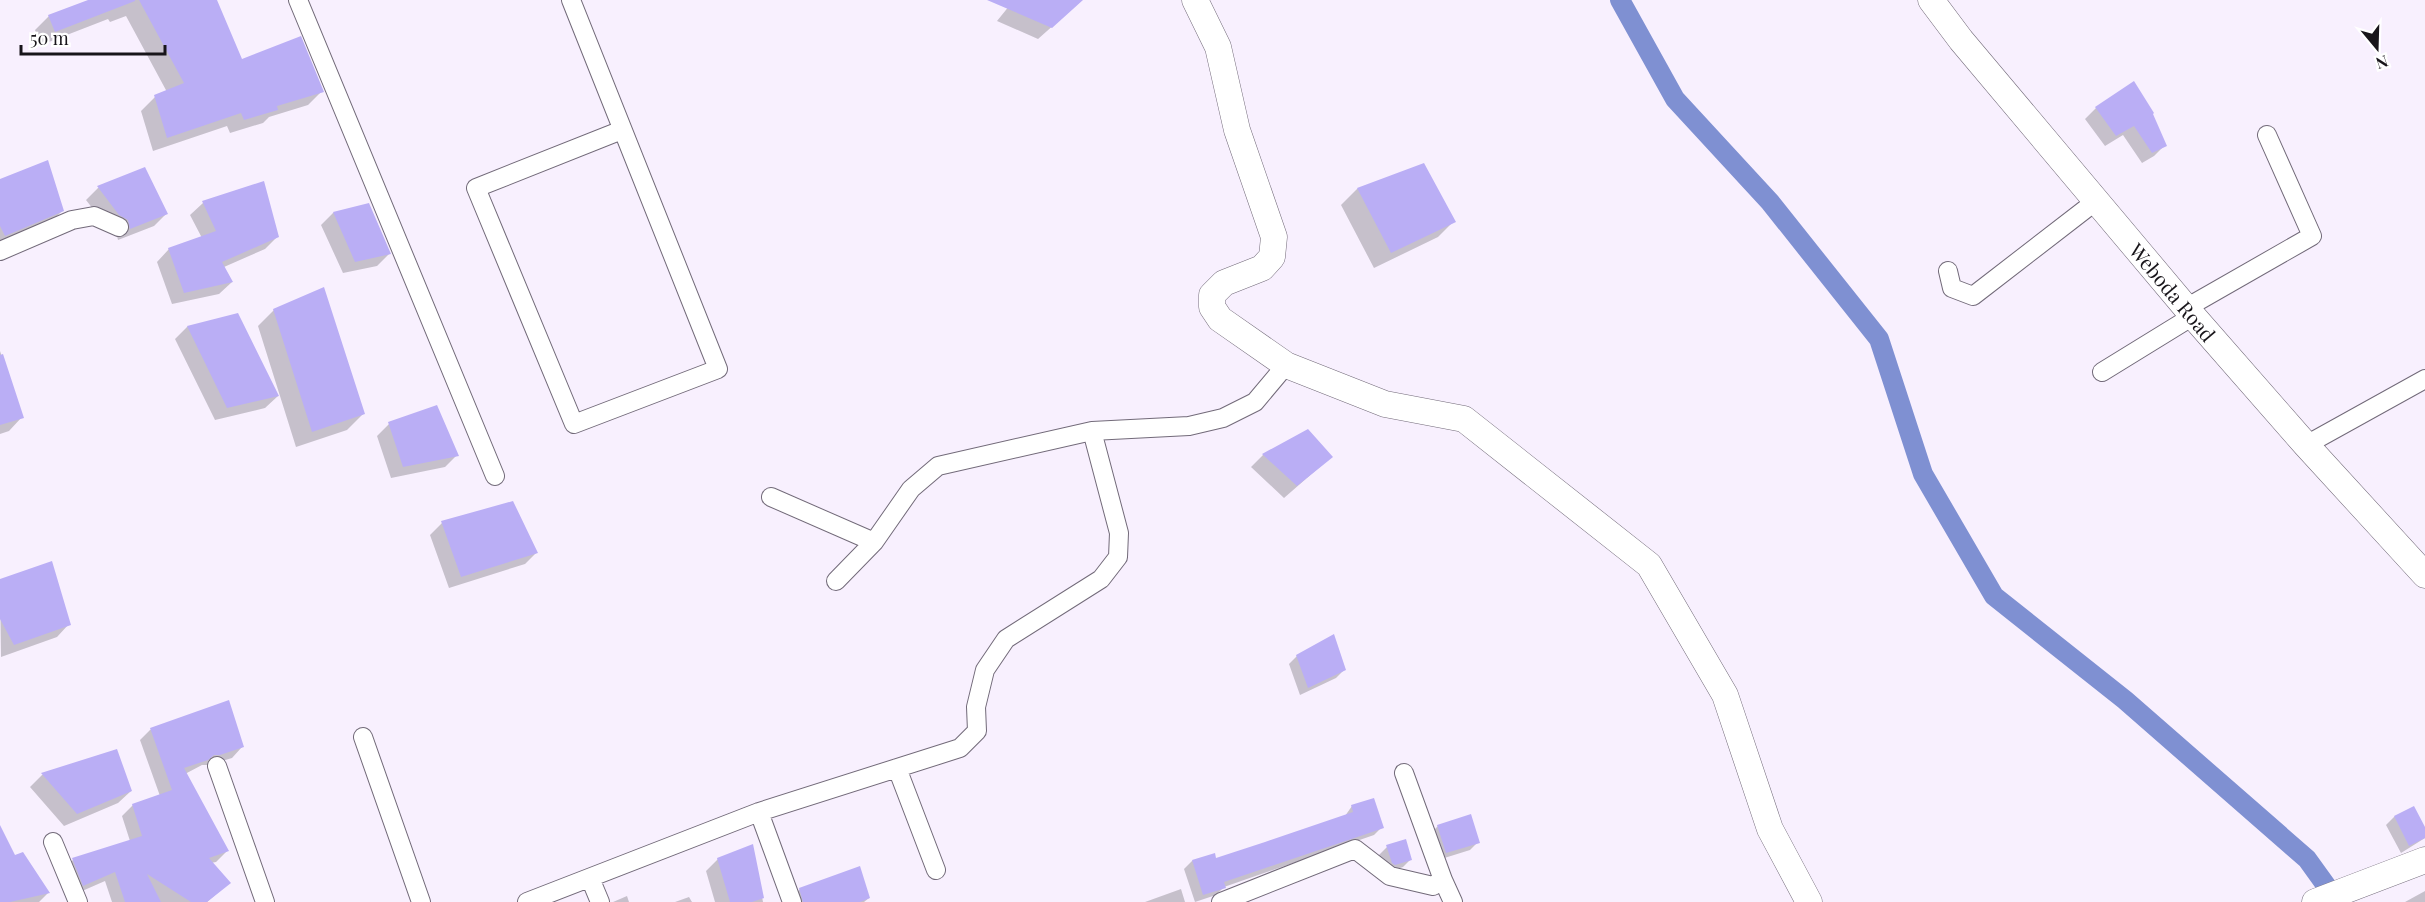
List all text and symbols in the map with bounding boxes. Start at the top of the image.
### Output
scale bar [21,18,165,56]
north arrow [2347,18,2407,78]
text: 50 m [30,26,69,50]
text: N [2373,51,2391,75]
street label: Weboda Road [2123,236,2222,347]

